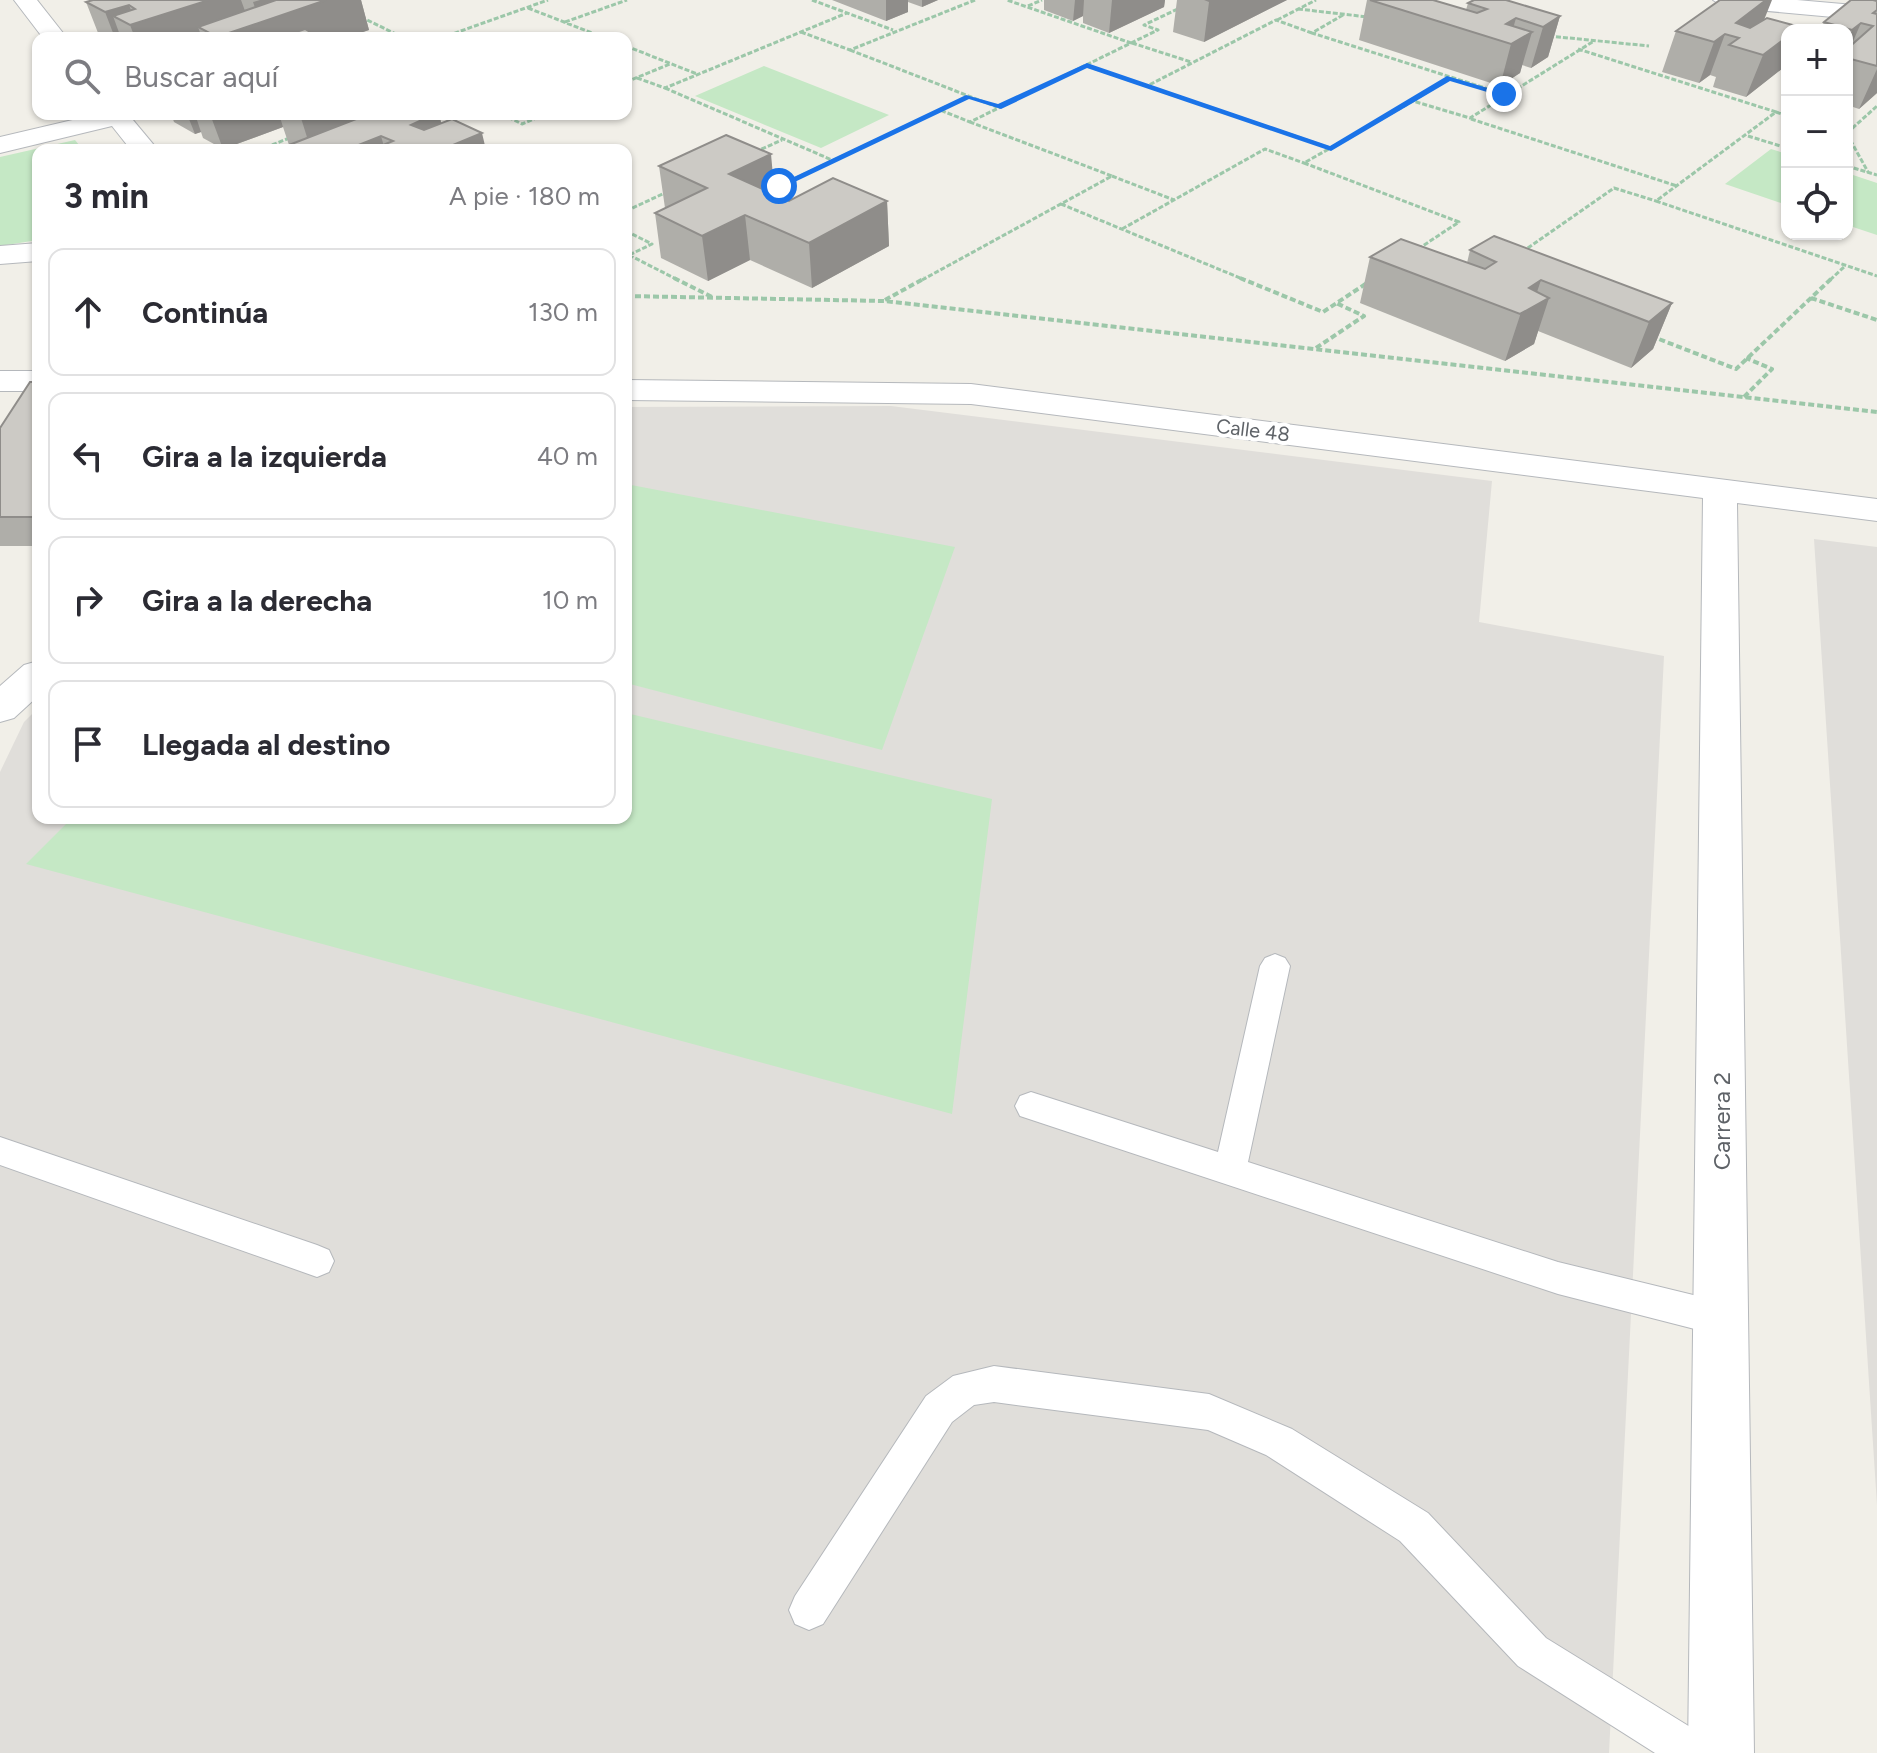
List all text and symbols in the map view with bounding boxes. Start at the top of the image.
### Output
map controls [1781,24,1853,240]
button: + [1781,24,1853,96]
search box [32,32,632,120]
icon: search [60,54,104,98]
text: Buscar aquí [124,58,278,95]
route end [1486,76,1522,112]
button: − [1781,96,1853,168]
route start [761,168,797,204]
button: locate [1781,168,1853,240]
text: 3 min [64,176,149,217]
text: A pie · 180 m [449,180,600,212]
icon: ahead [66,290,110,334]
text: Continúa [142,294,268,331]
text: 130 m [528,296,598,328]
street label: Calle 48 [1215,414,1291,446]
icon: left [66,434,110,478]
text: Gira a la izquierda [142,438,387,475]
text: 40 m [537,440,598,472]
icon: right [66,578,110,622]
text: Gira a la derecha [142,582,372,619]
text: 10 m [542,584,598,616]
icon: arrive [66,722,110,766]
text: Llegada al destino [142,726,390,763]
street label: Carrera 2 [1707,1072,1736,1170]

